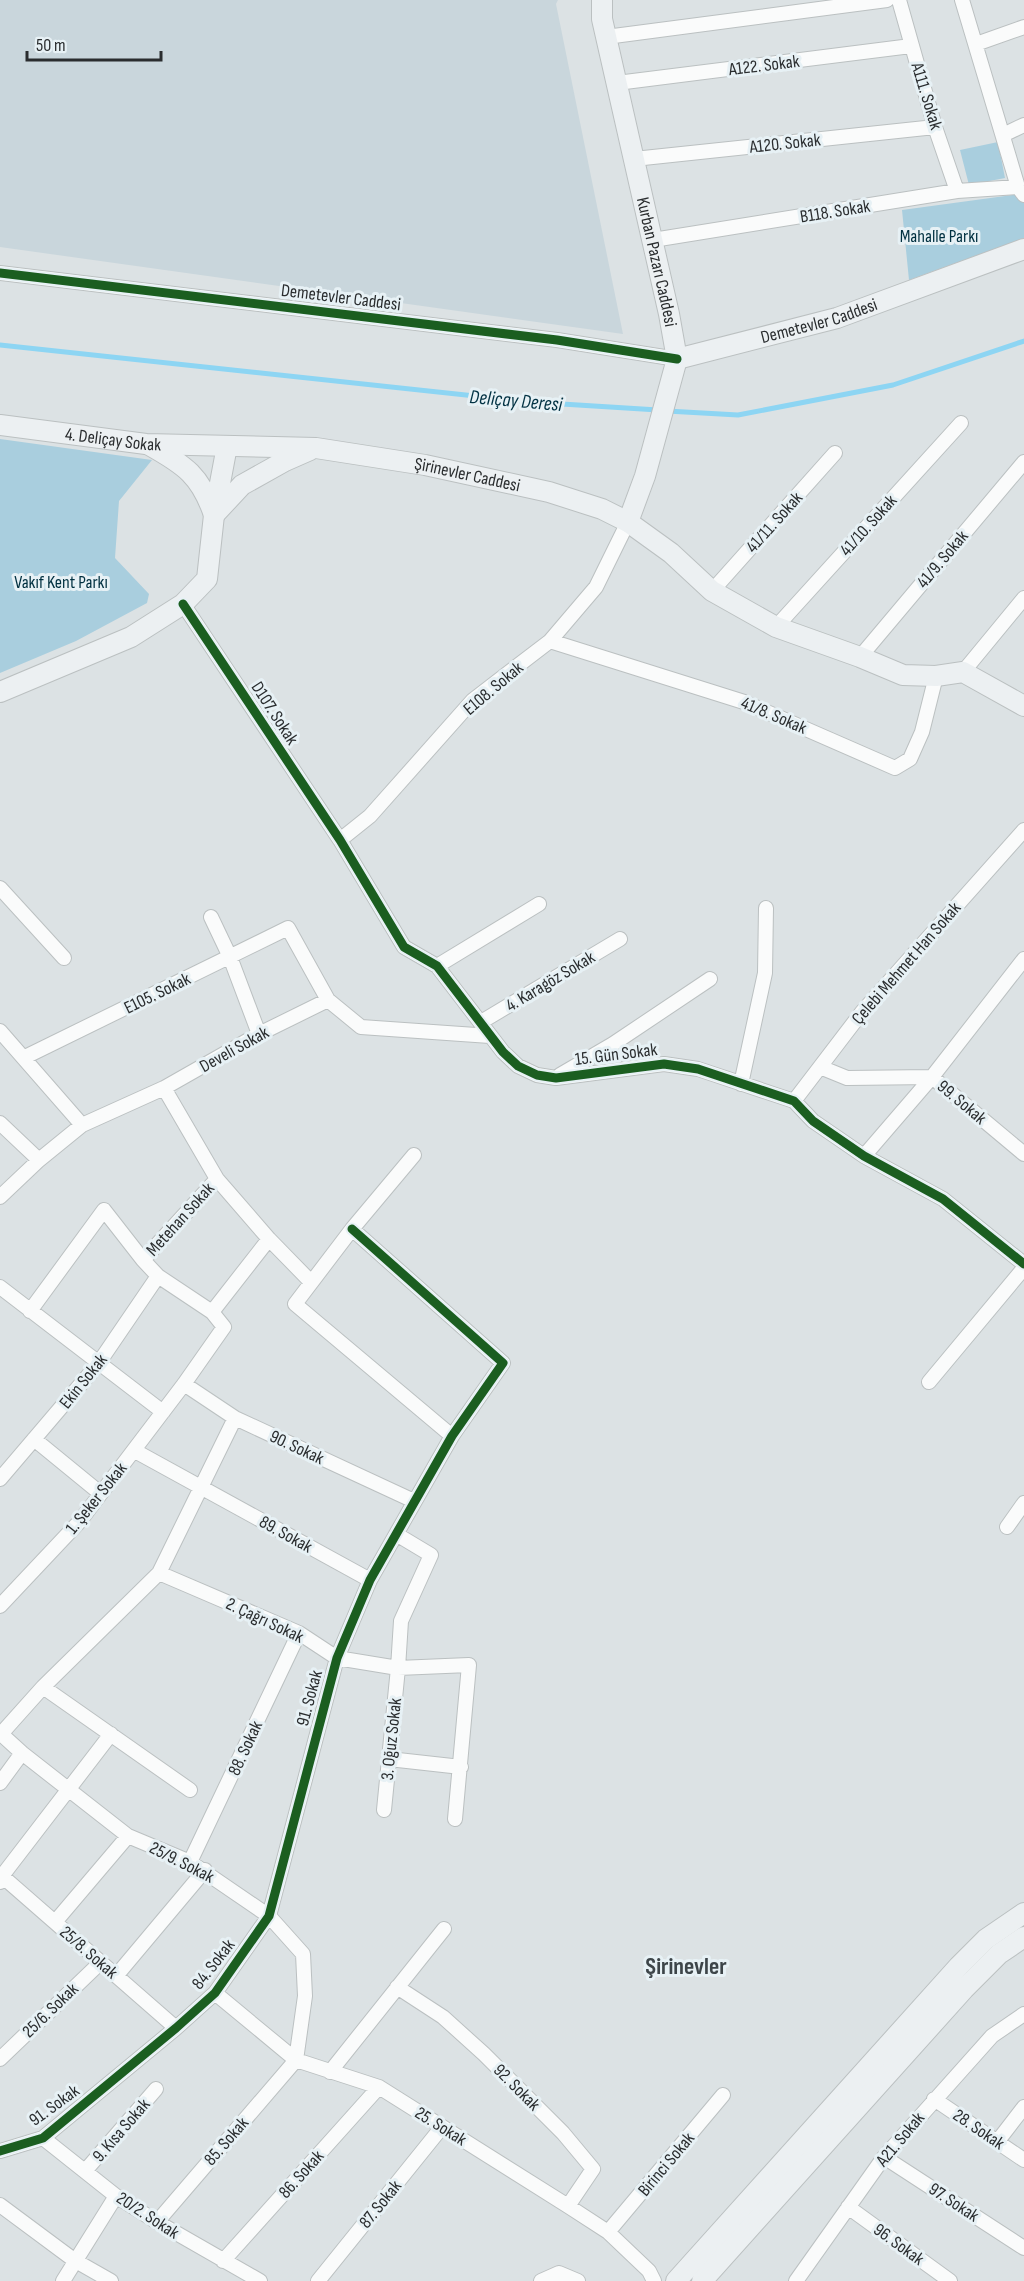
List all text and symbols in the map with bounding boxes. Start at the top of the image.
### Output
scale bar [27,24,160,62]
text: 50 m [36,35,66,56]
street label: A122. Sokak [727,51,801,80]
street label: A111. Sokak [906,59,947,132]
street label: A120. Sokak [748,129,822,158]
street label: Kurban Pazarı Caddesi [632,195,681,328]
street label: B118. Sokak [799,196,872,227]
park label: Mahalle Parkı [900,226,978,247]
street label: Demetevler Caddesi [280,280,402,315]
street label: Demetevler Caddesi [759,294,880,348]
water label: Deliçay Deresi [469,385,565,417]
street label: 4. Deliçay Sokak [64,424,161,455]
street label: Şirinevler Caddesi [413,454,522,496]
street label: 41/11. Sokak [742,487,807,557]
street label: 41/10. Sokak [835,490,901,560]
street label: 41/9. Sokak [912,526,973,593]
park label: Vakıf Kent Parkı [14,572,108,593]
street label: E108. Sokak [459,657,528,719]
street label: D107. Sokak [246,678,303,749]
street label: 41/8. Sokak [738,692,810,739]
street label: Çelebi Mehmet Han Sokak [848,898,965,1029]
street label: 4. Karagöz Sokak [502,947,599,1016]
street label: E105. Sokak [121,968,194,1018]
street label: Develi Sokak [196,1022,273,1077]
street label: 15. Gün Sokak [574,1039,659,1070]
street label: 99. Sokak [933,1076,991,1129]
street label: Metehan Sokak [142,1178,219,1260]
street label: Ekin Sokak [55,1350,112,1413]
street label: 90. Sokak [266,1426,327,1469]
street label: 1. Şeker Sokak [61,1458,132,1538]
street label: 89. Sokak [256,1511,316,1558]
street label: 2. Çağrı Sokak [223,1593,307,1648]
street label: 91. Sokak [292,1668,327,1728]
street label: 3. Oğuz Sokak [377,1697,406,1781]
street label: 88. Sokak [224,1717,267,1779]
street label: 25/9. Sokak [146,1837,218,1888]
street label: 25/8. Sokak [55,1922,122,1983]
street label: 84. Sokak [187,1935,240,1994]
district label: Şirinevler [645,1952,727,1981]
street label: 25/6. Sokak [18,1979,83,2042]
street label: 92. Sokak [489,2060,544,2115]
street label: 91. Sokak [25,2080,84,2131]
street label: 9. Kısa Sokak [88,2094,155,2166]
street label: 25. Sokak [411,2102,470,2150]
street label: 28. Sokak [949,2105,1008,2154]
street label: A21. Sokak [871,2108,929,2171]
street label: 85. Sokak [200,2113,253,2170]
street label: Birinci Sokak [634,2128,699,2201]
street label: 86. Sokak [274,2146,328,2203]
street label: 87. Sokak [355,2176,406,2232]
street label: 97. Sokak [925,2178,983,2226]
street label: 20/2. Sokak [113,2187,183,2243]
street label: 96. Sokak [869,2219,928,2270]

